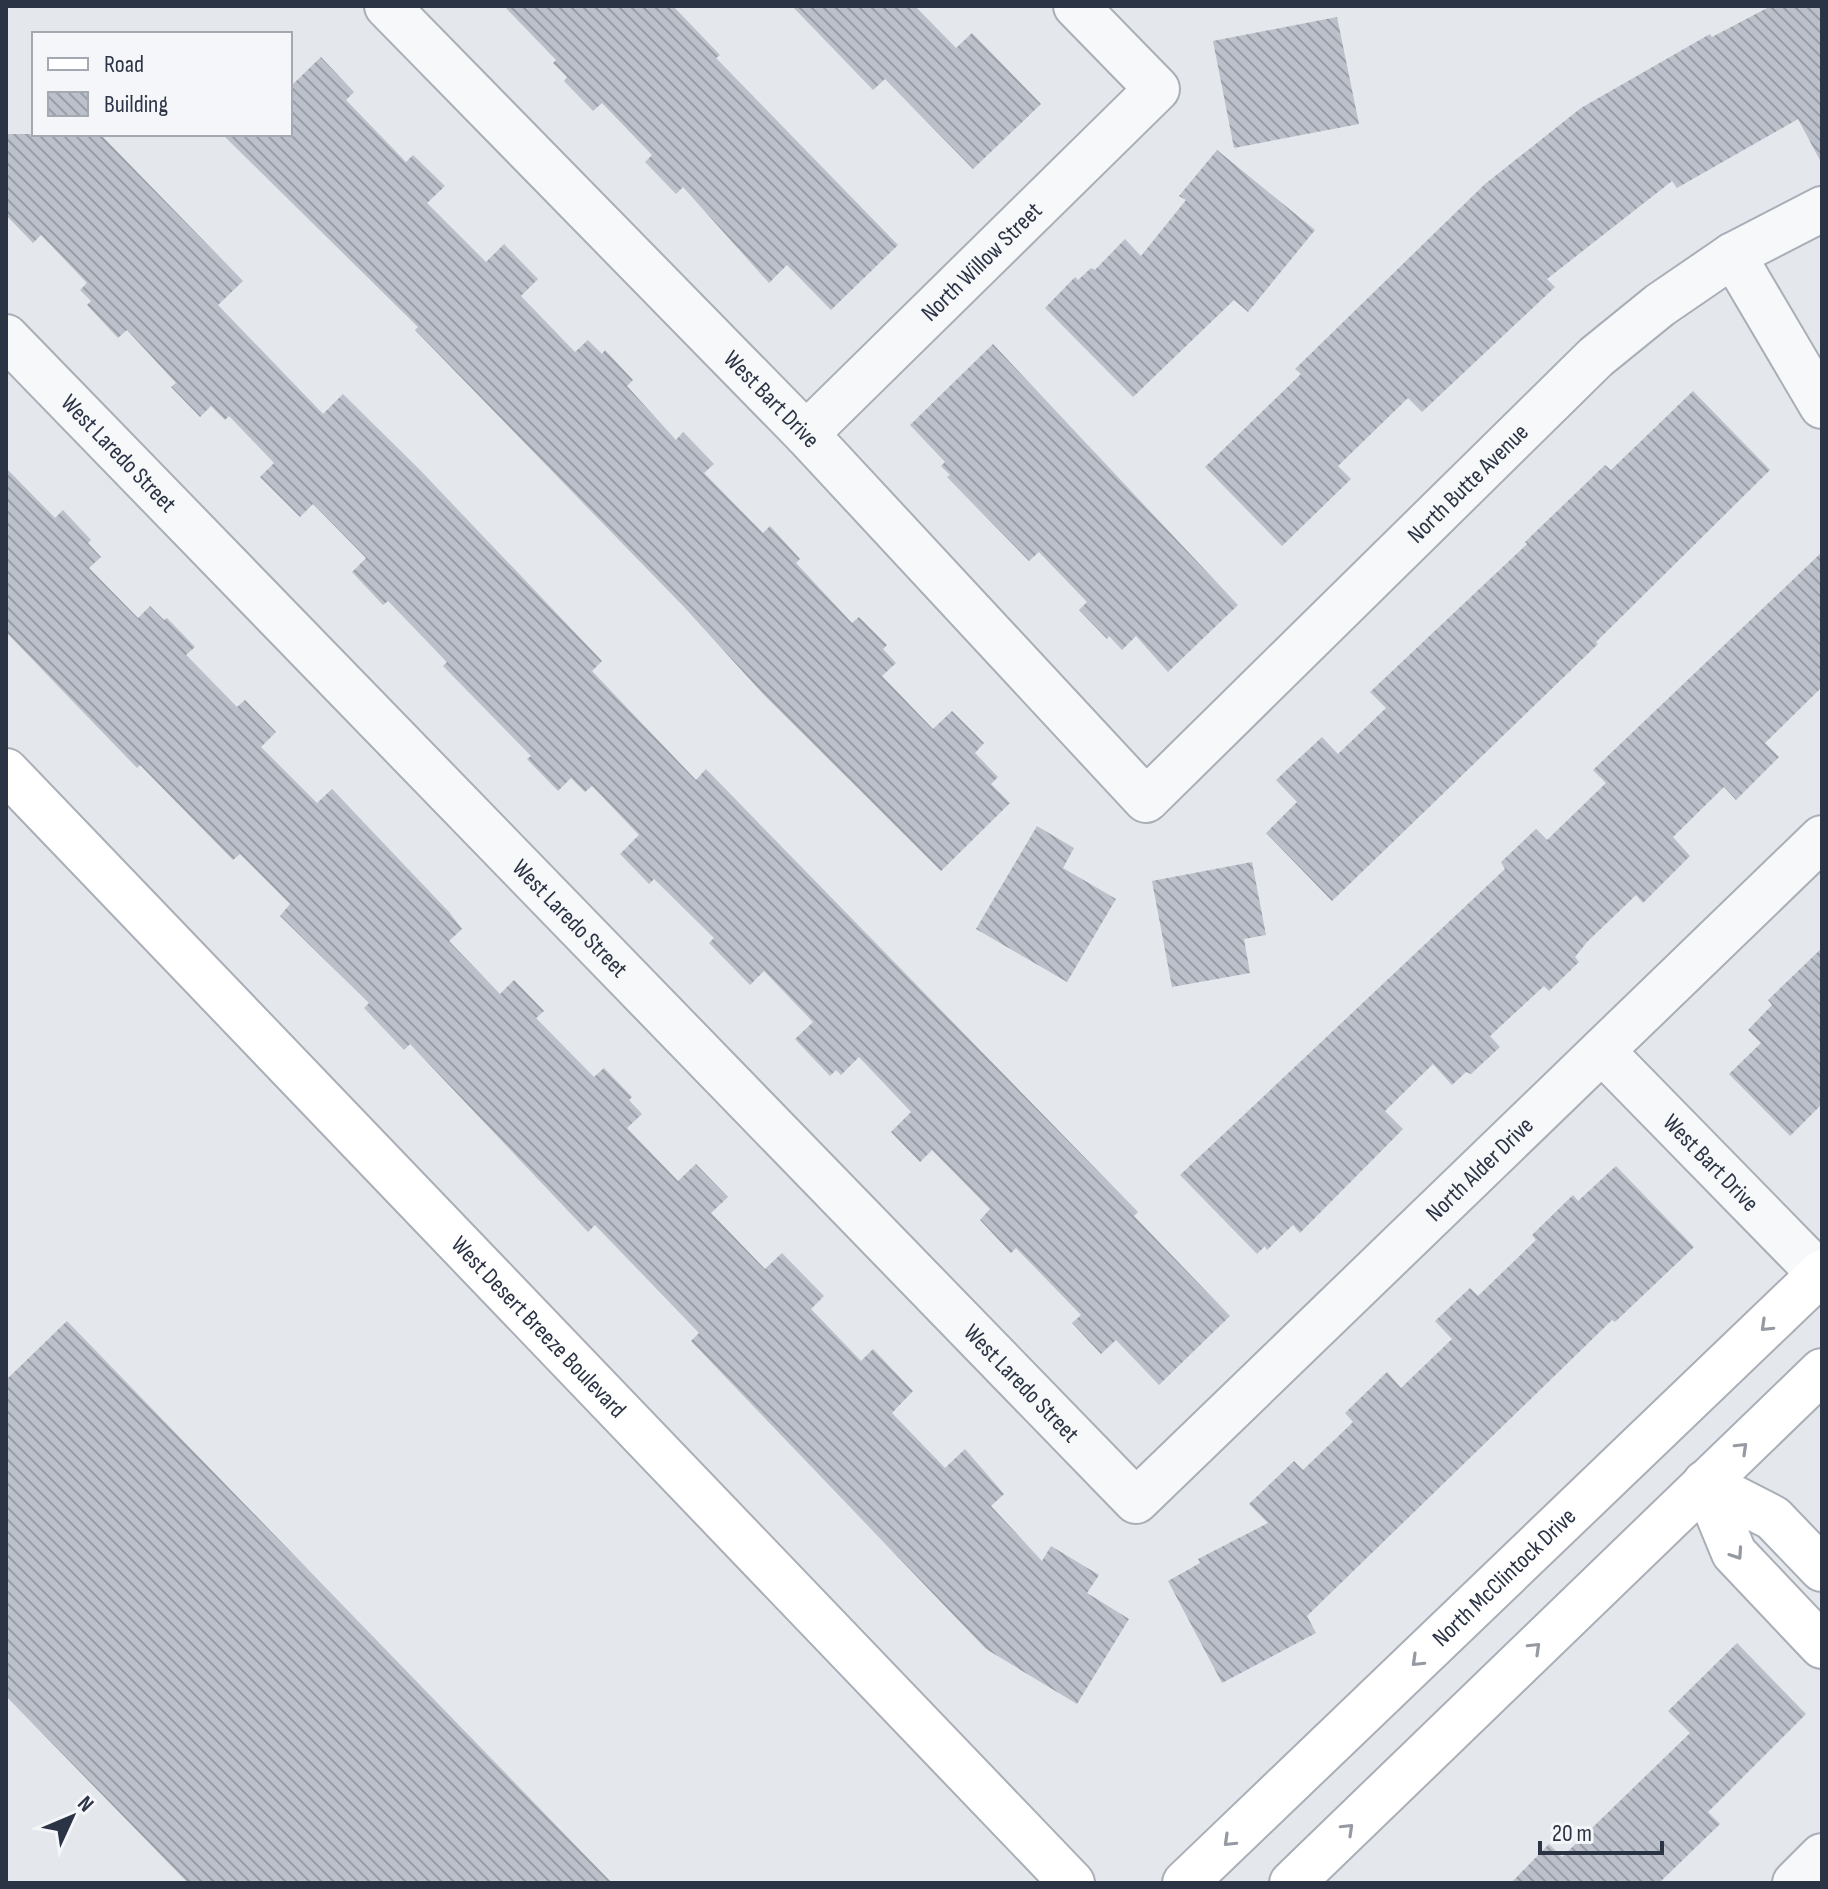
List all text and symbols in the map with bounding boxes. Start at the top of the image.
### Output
legend [32,32,292,136]
text: Road [104,50,144,79]
text: Building [104,90,168,119]
street label: North Willow Street [915,196,1048,327]
street label: West Bart Drive [718,344,826,454]
street label: West Laredo Street [55,388,183,518]
street label: North Butte Avenue [1401,417,1534,549]
street label: West Laredo Street [506,853,634,983]
street label: West Bart Drive [1657,1108,1765,1217]
street label: North Alder Drive [1420,1111,1539,1227]
street label: West Desert Breeze Boulevard [445,1230,633,1424]
one-way arrow [1761,1317,1775,1331]
street label: West Laredo Street [958,1318,1085,1448]
one-way arrow [1733,1443,1747,1457]
street label: North McClintock Drive [1426,1502,1582,1653]
one-way arrow [1728,1545,1743,1559]
one-way arrow [1526,1643,1540,1657]
one-way arrow [1412,1652,1426,1666]
north arrow [32,1777,112,1857]
text: N [72,1791,99,1818]
scale bar [1540,1805,1662,1855]
text: 20 m [1552,1819,1592,1848]
one-way arrow [1339,1824,1353,1838]
one-way arrow [1224,1832,1238,1846]

